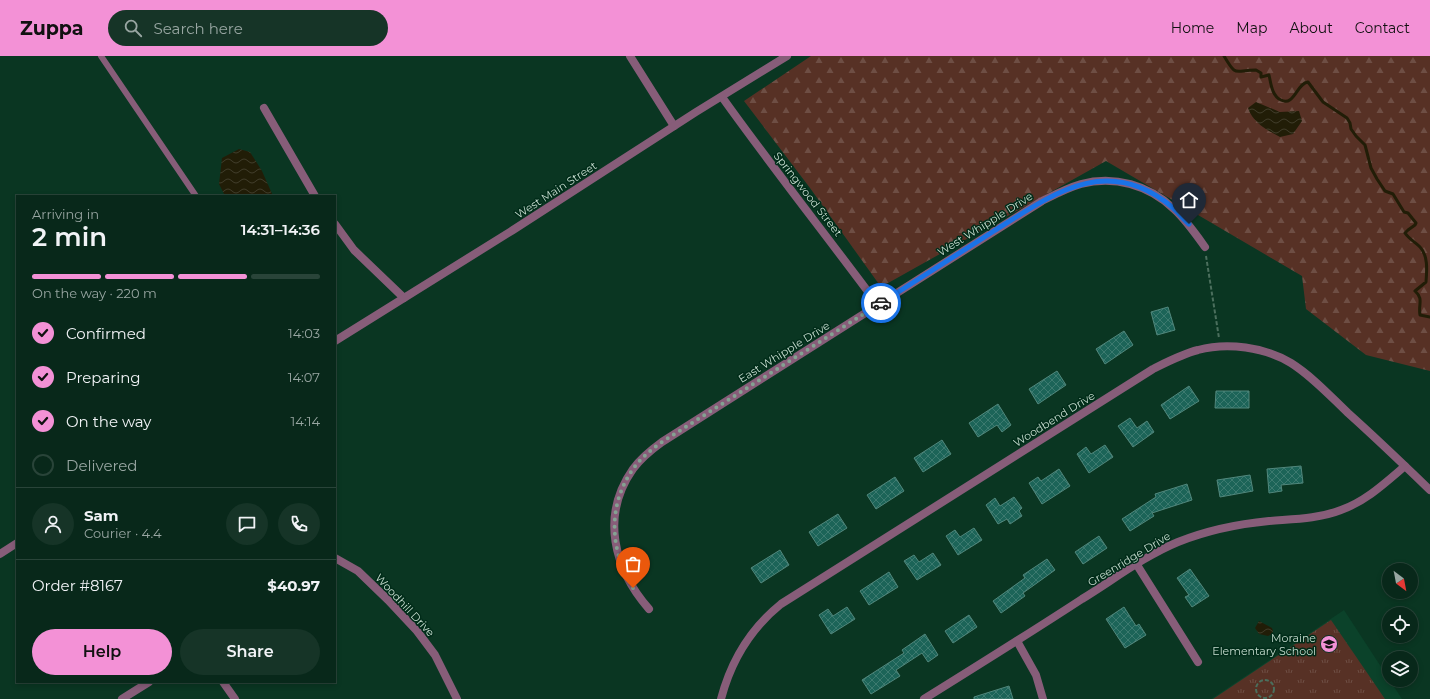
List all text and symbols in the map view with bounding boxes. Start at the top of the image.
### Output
search box [108,10,388,46]
text: Zuppa [20,17,84,40]
icon: search [122,17,144,39]
text: Search here [154,19,243,38]
text: Home [1171,19,1214,37]
text: Map [1236,19,1267,37]
text: About [1289,19,1333,37]
text: Contact [1355,19,1410,37]
street label: Springwood Street [771,149,846,239]
street label: West Main Street [513,158,600,222]
pin [1172,183,1206,224]
street label: West Whipple Drive [935,189,1035,259]
icon: home [1178,189,1200,211]
text: Arriving in [32,206,99,222]
text: 14:31–14:36 [241,220,320,239]
text: 2 min [32,221,107,253]
courier [861,283,901,323]
text: On the way · 220 m [32,285,157,301]
icon: car [870,292,892,314]
street label: East Whipple Drive [736,318,833,386]
icon: check [32,322,54,344]
text: Confirmed [66,324,146,343]
text: 14:03 [288,325,320,341]
icon: check [32,366,54,388]
text: Preparing [66,368,141,387]
text: 14:07 [288,369,320,385]
street label: Woodbend Drive [1011,388,1098,450]
icon: check [32,410,54,432]
text: On the way [66,412,151,431]
text: 14:14 [291,413,320,429]
text: Delivered [66,456,138,475]
button: person [32,503,74,545]
button: chat [226,503,268,545]
button: phone [278,503,320,545]
text: Sam [84,506,119,525]
text: Courier · 4.4 [84,525,162,541]
street label: Greenridge Drive [1085,529,1173,589]
pin [616,547,650,588]
icon: bag [622,553,644,575]
north arrow [1382,563,1418,599]
map controls [1382,563,1418,687]
street label: Woodhill Drive [372,571,438,640]
text: Order #8167 [32,576,123,595]
text: $40.97 [267,576,320,595]
button: locate [1382,607,1418,643]
button: Help [32,629,172,675]
button: Share [180,629,320,675]
place label: Moraine Elementary School [1212,631,1316,658]
school or university icon: Moraine Elementary School [1319,634,1339,654]
button: layers [1382,651,1418,687]

